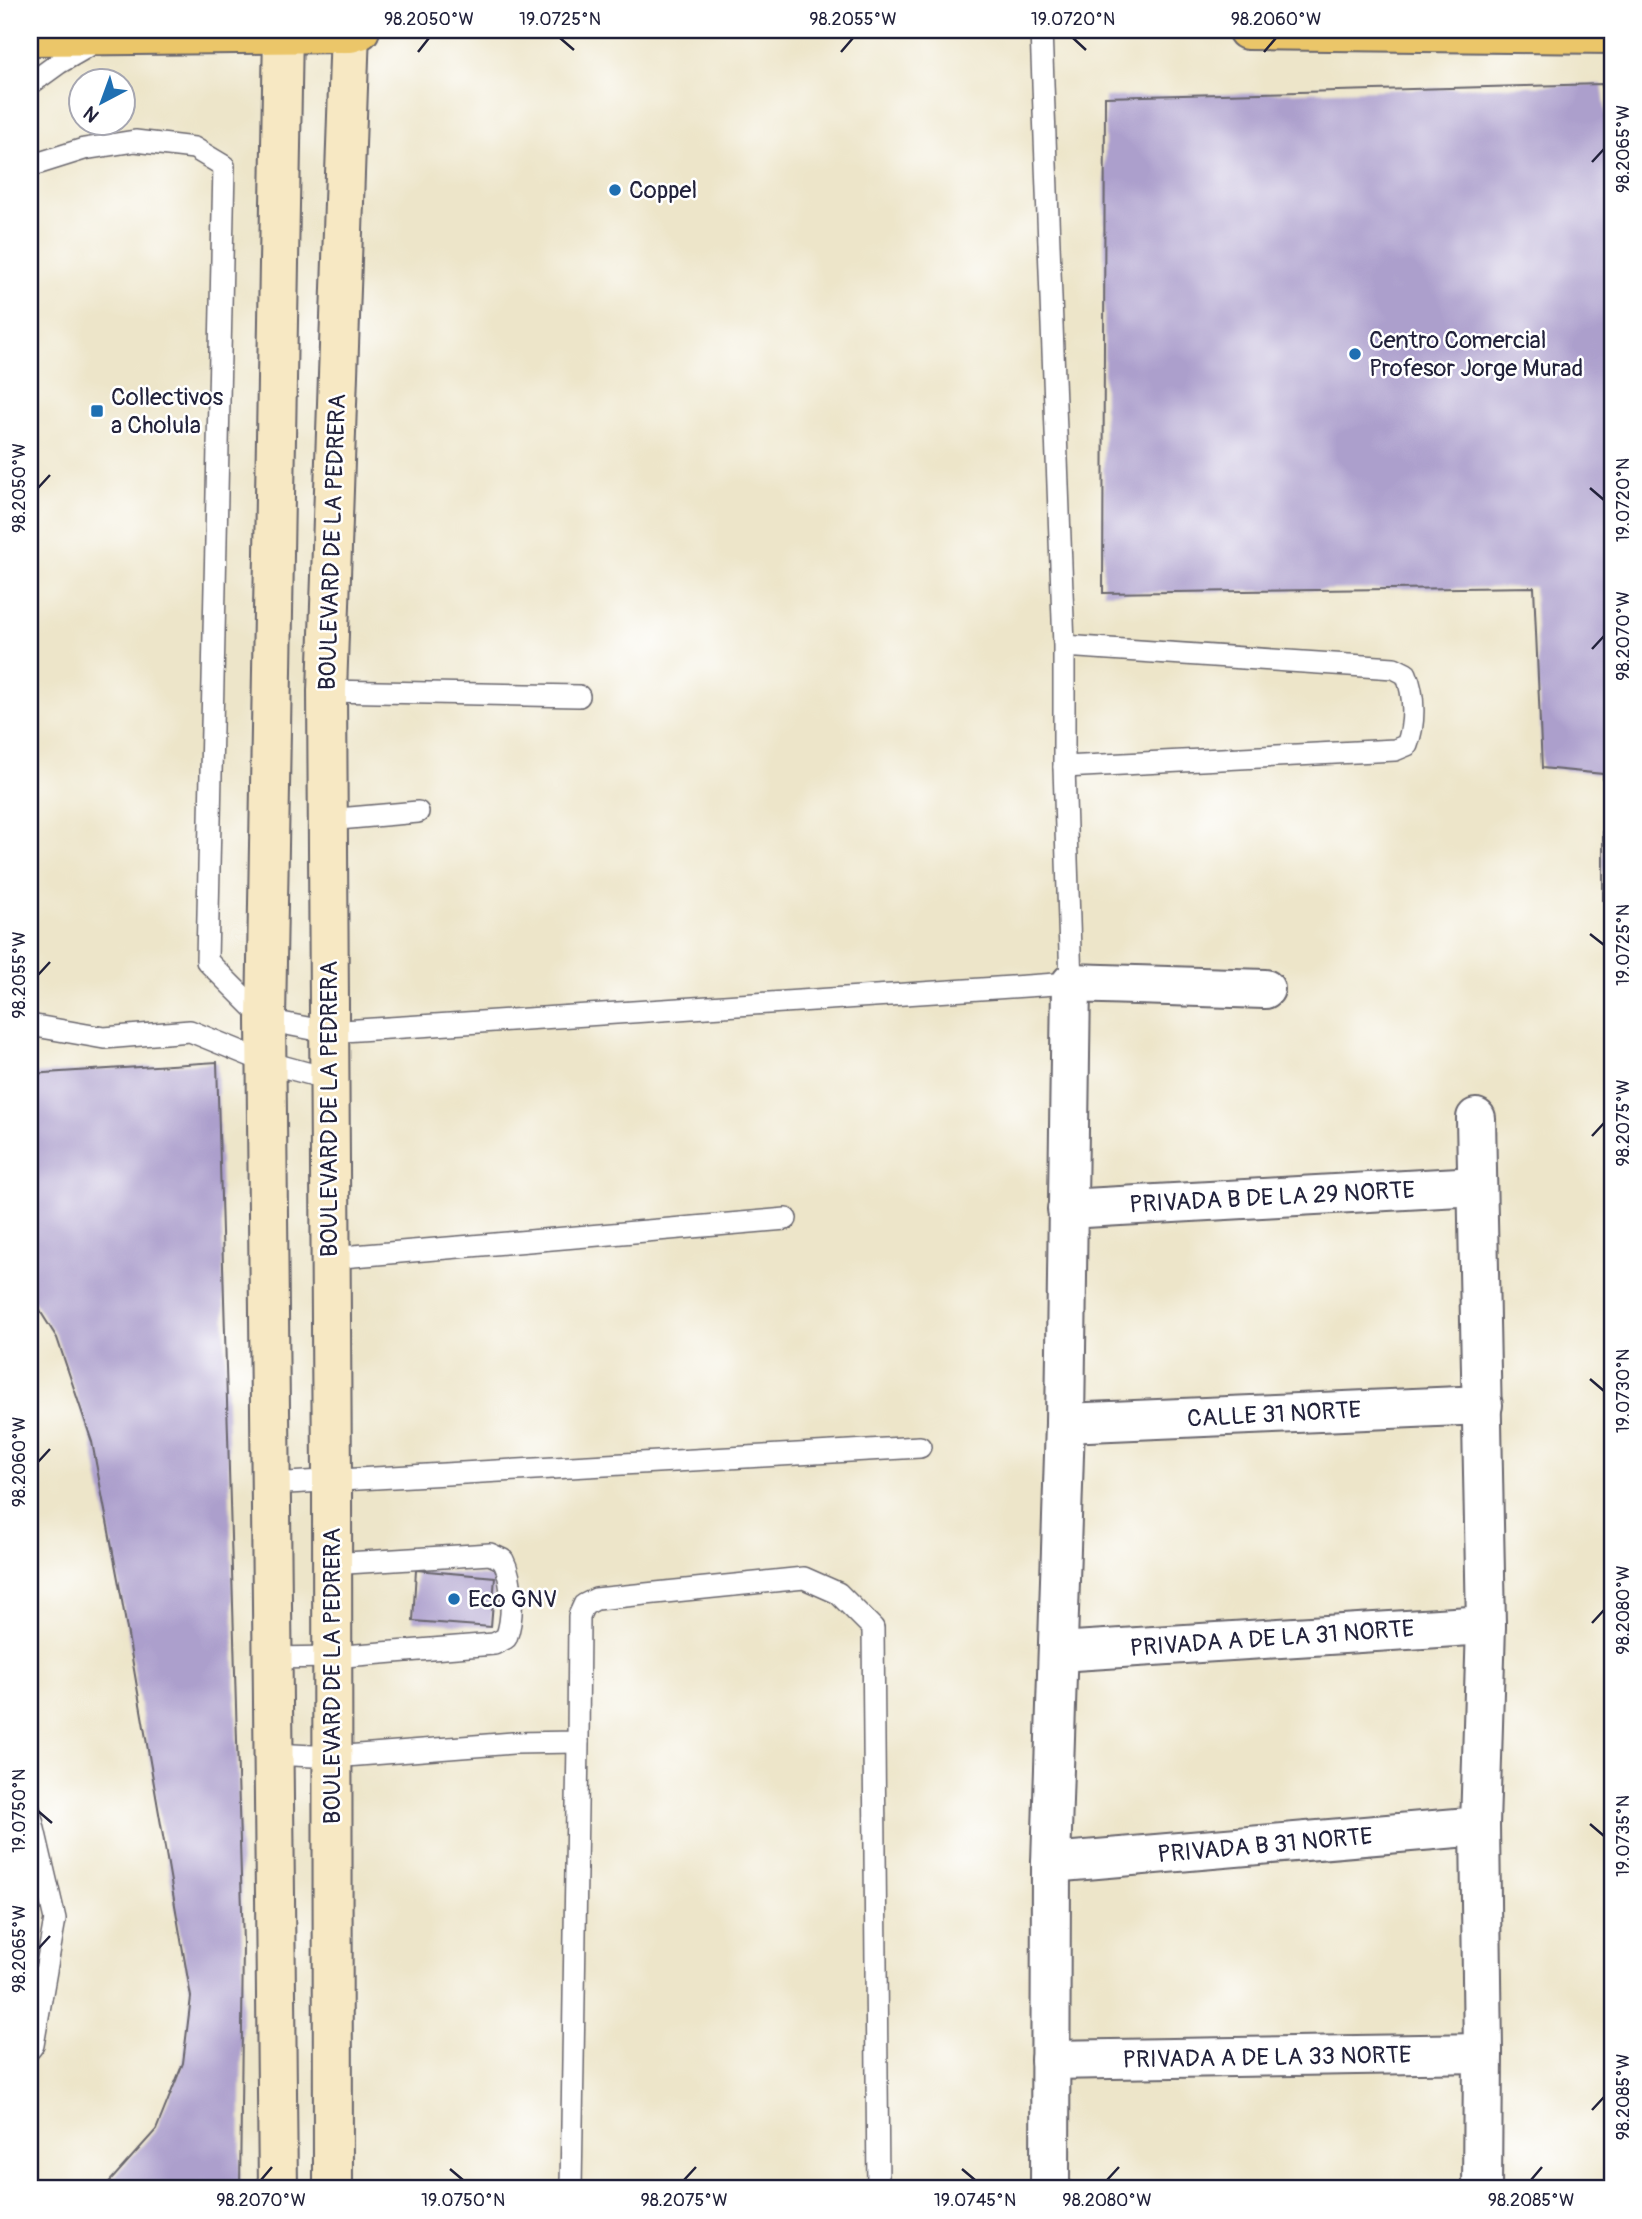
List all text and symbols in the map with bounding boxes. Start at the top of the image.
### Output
text: 98.2050°W [384,8,474,31]
text: 19.0725°N [519,8,601,31]
text: 98.2055°W [809,8,897,31]
text: 19.0720°N [1031,8,1115,31]
text: 98.2060°W [1231,8,1321,31]
north arrow [66,66,136,136]
text: N [79,101,104,127]
text: 98.2065°W [1612,105,1635,193]
place label: Coppel [629,176,697,205]
marker: Coppel [607,182,623,198]
place label: Centro Comercial Profesor Jorge Murad [1369,326,1583,383]
marker: Centro Comercial Profesor Jorge Murad [1347,346,1363,362]
place label: Collectivos a Cholula [111,383,223,440]
street label: BOULEVARD DE LA PEDRERA [313,393,352,691]
marker: Collectivos a Cholula [89,403,105,419]
text: 98.2050°W [8,443,31,533]
text: 19.0720°N [1612,458,1635,542]
text: 98.2070°W [1612,591,1635,681]
text: 19.0725°N [1612,904,1635,986]
text: 98.2055°W [8,931,31,1019]
street label: BOULEVARD DE LA PEDRERA [315,961,344,1257]
text: 98.2075°W [1612,1079,1635,1167]
street label: PRIVADA B DE LA 29 NORTE [1129,1176,1416,1219]
text: 19.0730°N [1612,1349,1635,1433]
street label: CALLE 31 NORTE [1186,1395,1362,1434]
text: 98.2060°W [8,1417,31,1507]
street label: BOULEVARD DE LA PEDRERA [318,1528,347,1824]
text: 98.2080°W [1612,1565,1635,1655]
place label: Eco GNV [468,1585,557,1614]
marker: Eco GNV [446,1591,462,1607]
street label: PRIVADA A DE LA 31 NORTE [1129,1614,1415,1663]
text: 19.0750°N [8,1769,31,1853]
text: 19.0735°N [1612,1795,1635,1877]
street label: PRIVADA B 31 NORTE [1156,1822,1374,1869]
text: 98.2065°W [8,1905,31,1993]
street label: PRIVADA A DE LA 33 NORTE [1122,2040,1412,2075]
text: 98.2085°W [1612,2054,1635,2140]
text: 98.2070°W [216,2189,306,2212]
text: 19.0750°N [421,2189,505,2212]
text: 98.2075°W [640,2189,728,2212]
text: 19.0745°N [934,2189,1016,2212]
text: 98.2080°W [1062,2189,1152,2212]
text: 98.2085°W [1488,2189,1574,2212]

